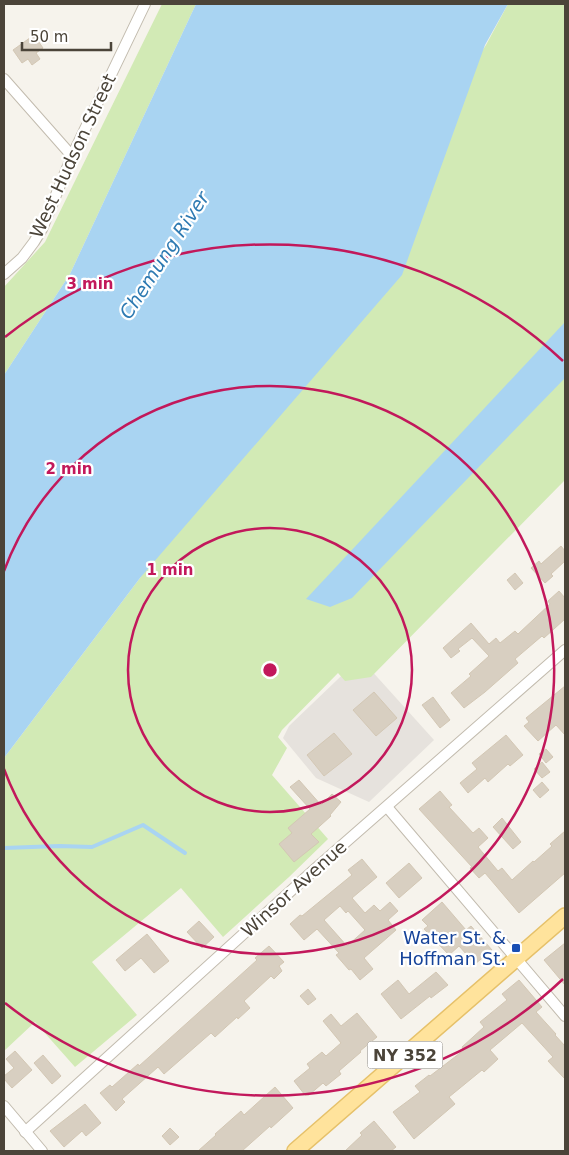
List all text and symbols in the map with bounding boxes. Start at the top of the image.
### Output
scale bar [22,20,111,52]
text: 50 m [30,28,68,46]
street label: West Hudson Street [25,70,120,241]
water label: Chemung River [115,186,214,323]
text: 3 min [66,275,114,293]
text: 2 min [45,460,93,478]
text: 1 min [146,561,194,579]
centre of rings [261,661,279,679]
street label: Winsor Avenue [237,836,351,941]
place label: Water St. & Hoffman St. [399,927,506,969]
marker: Water St. & Hoffman St. [510,942,522,954]
road number: NY 352 [368,1042,442,1068]

